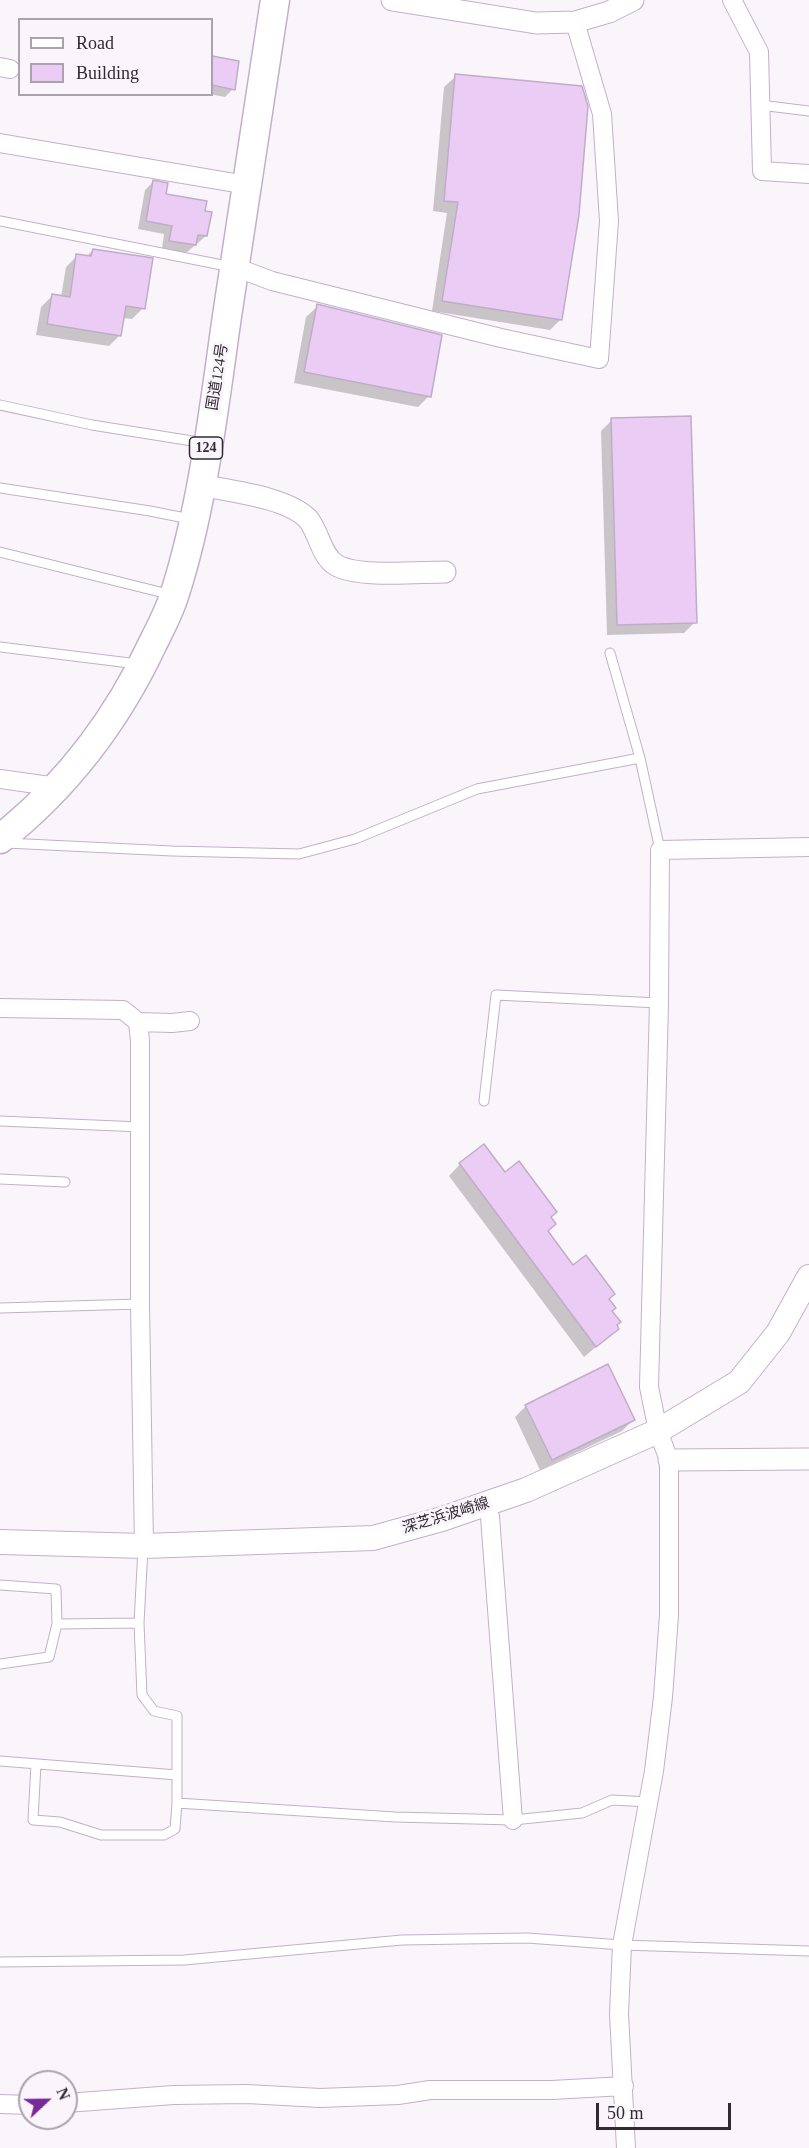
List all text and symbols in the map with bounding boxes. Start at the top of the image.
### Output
legend [18,18,213,96]
text: Road [76,33,114,53]
text: Building [76,63,139,83]
street label: 国道124号 [204,342,232,412]
road number: 124 [190,437,222,459]
street label: 深芝浜波崎線 [400,1494,492,1538]
north arrow [18,2070,78,2130]
text: N [53,2085,73,2102]
scale bar [599,2091,734,2129]
text: 50 m [607,2103,644,2123]

